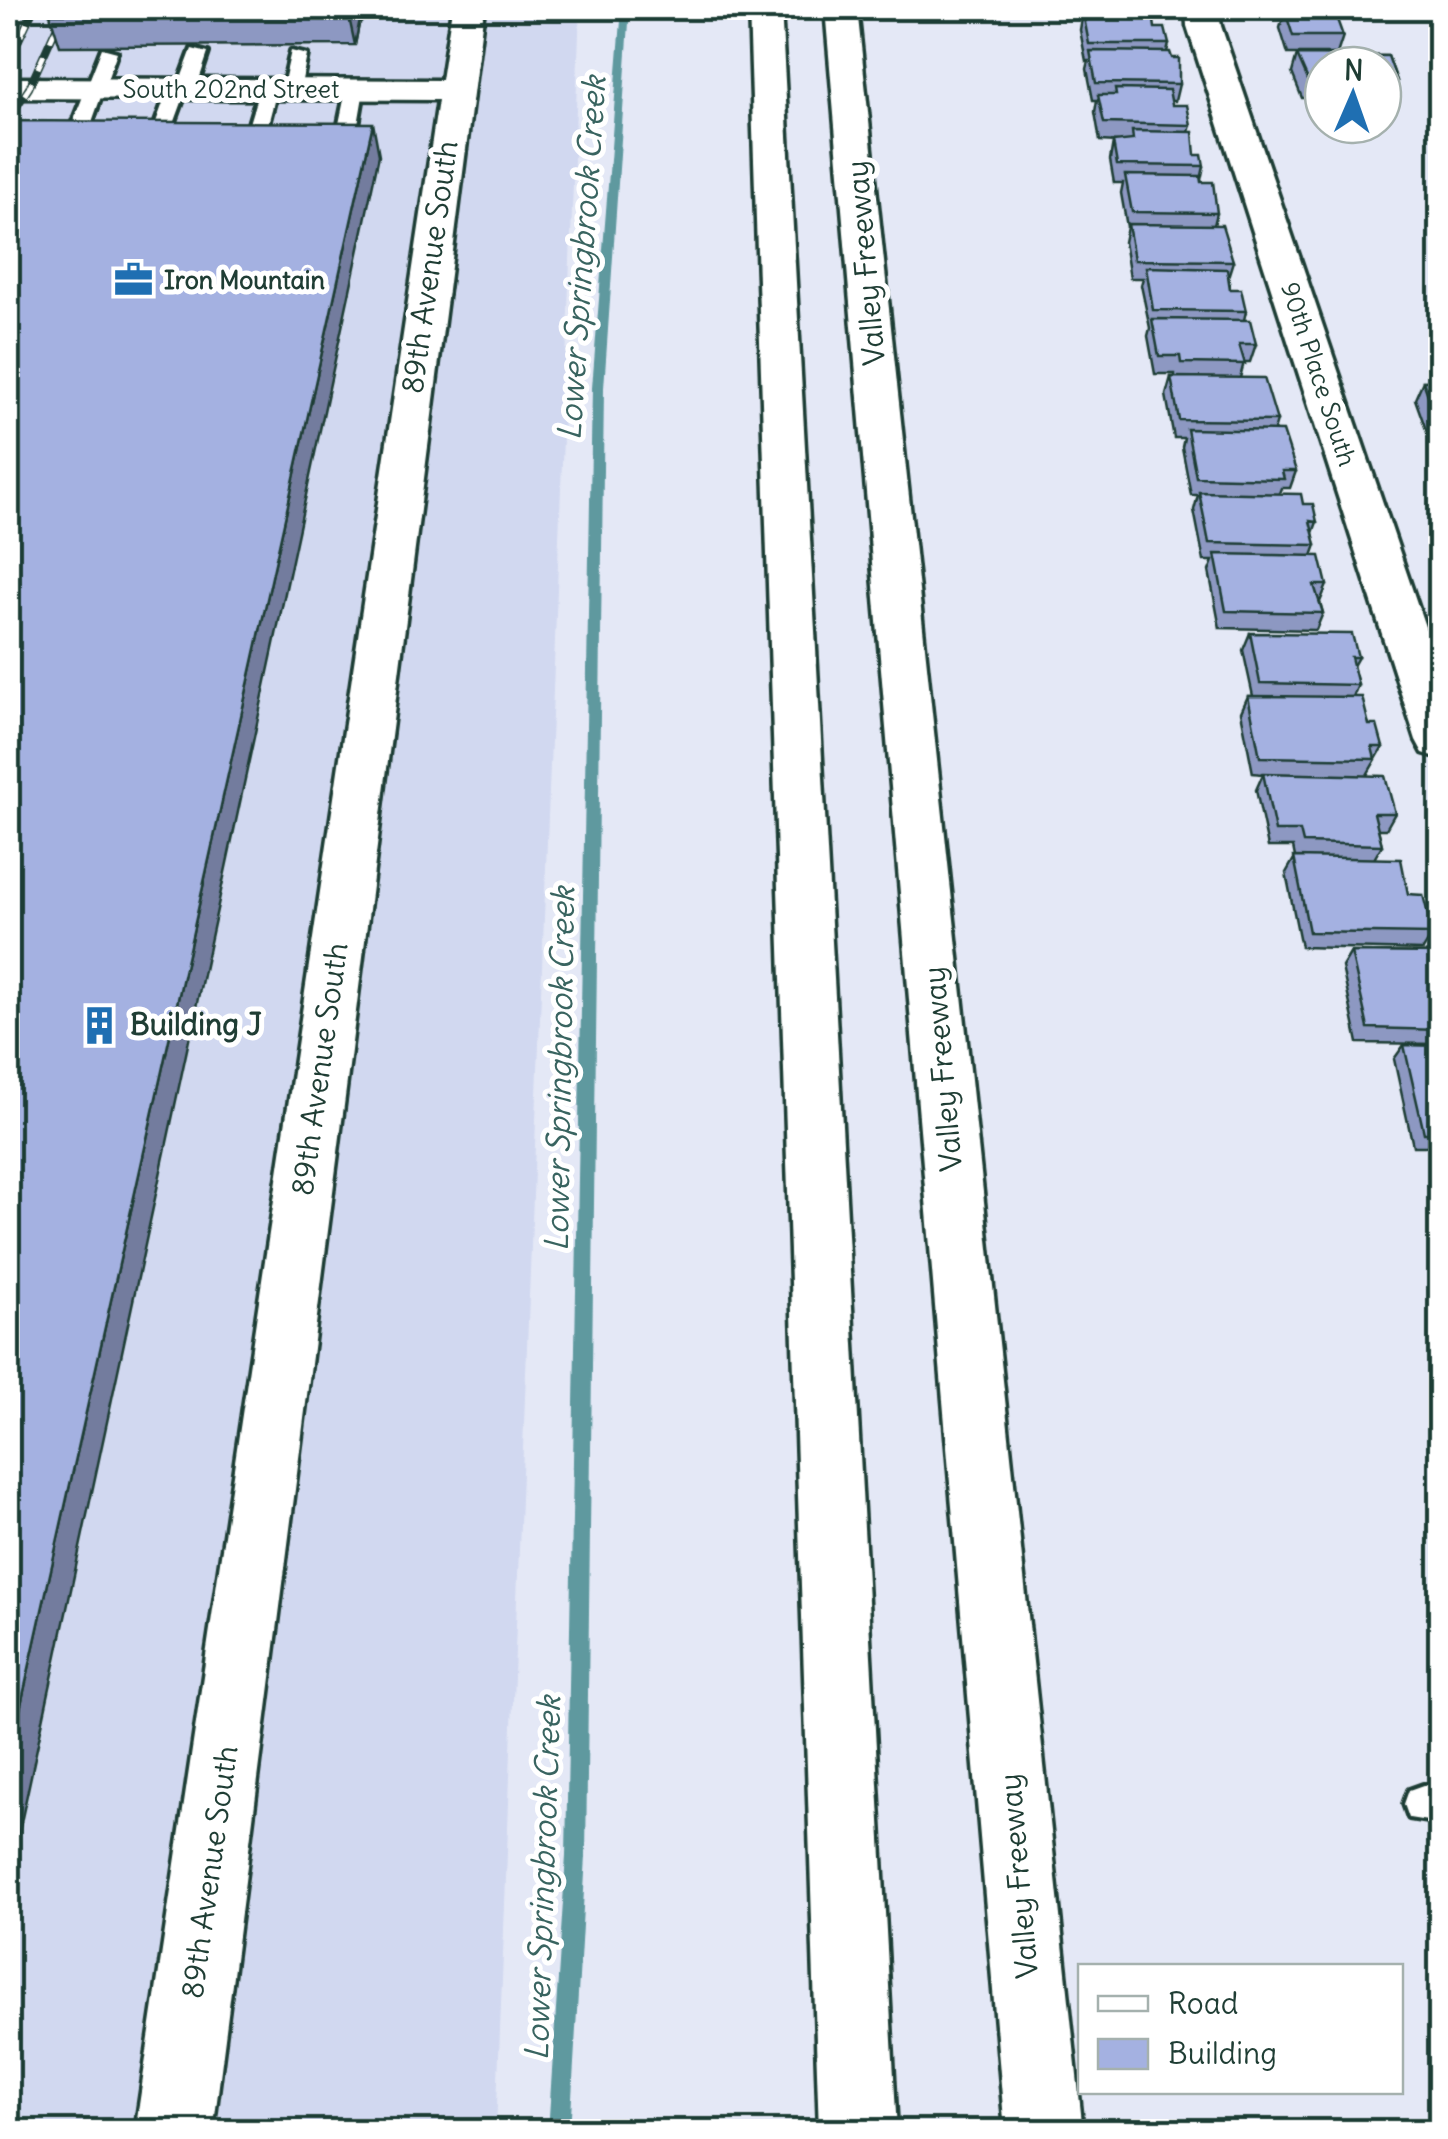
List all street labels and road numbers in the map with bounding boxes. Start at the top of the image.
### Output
street label: South 202nd Street [122,73,340,105]
street label: 89th Avenue South [392,138,466,396]
street label: Valley Freeway [837,159,893,367]
street label: 90th Place South [1274,278,1364,470]
street label: 89th Avenue South [282,940,356,1198]
street label: Valley Freeway [914,965,970,1173]
street label: 89th Avenue South [172,1743,246,2001]
street label: Valley Freeway [990,1772,1046,1980]

